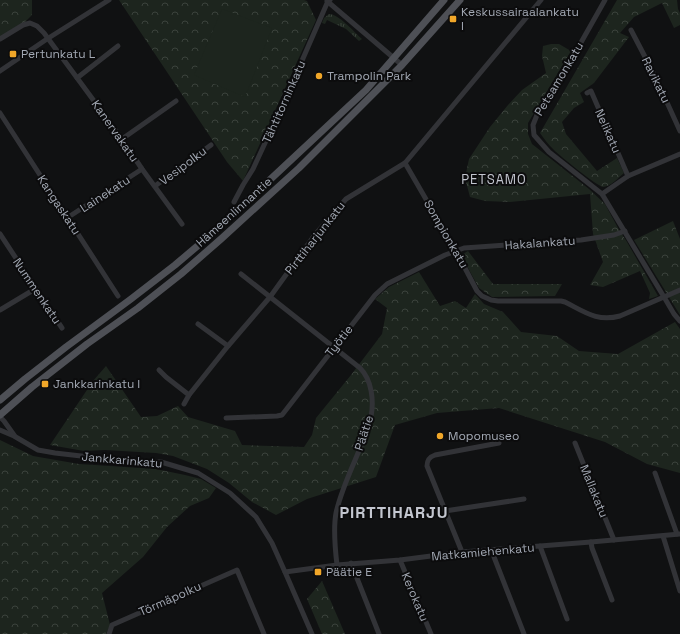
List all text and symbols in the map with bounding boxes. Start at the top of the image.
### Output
place label: Keskussairaalankatu I [461,4,579,34]
marker: Keskussairaalankatu I [448,14,458,24]
street label: Petsamonkatu [531,39,587,119]
place label: Pertunkatu L [21,46,96,62]
marker: Pertunkatu L [8,49,18,59]
street label: Ravikatu [638,54,674,106]
street label: Tähtitorninkatu [259,58,309,146]
place label: Trampolin Park [327,68,412,84]
marker: Trampolin Park [314,71,324,81]
street label: Kanervakatu [88,97,142,165]
street label: Nelikatu [591,106,625,156]
street label: Vesipolku [156,143,210,189]
district label: PETSAMO [461,171,527,188]
street label: Kangaskatu [34,172,84,238]
street label: Lainekatu [77,172,133,216]
street label: Hämeenlinnantie [193,174,275,250]
street label: Sompionkatu [420,197,472,271]
street label: Pirttiharjunkatu [281,198,349,278]
street label: Hakalankatu [504,233,576,253]
street label: Nummenkatu [9,255,65,327]
street label: Työtie [322,322,356,360]
place label: Jankkarinkatu I [53,376,140,392]
marker: Jankkarinkatu I [40,379,50,389]
street label: Päätie [351,413,377,453]
place label: Mopomuseo [448,428,519,444]
marker: Mopomuseo [435,431,445,441]
street label: Jankkarinkatu [81,448,163,472]
street label: Mallakatu [576,462,612,520]
district label: PIRTTIHARJU [339,502,449,523]
street label: Matkamiehenkatu [431,540,535,564]
place label: Päätie E [326,564,372,580]
marker: Päätie E [313,567,323,577]
street label: Kerokatu [398,570,432,624]
street label: Törmäpolku [136,578,204,620]

